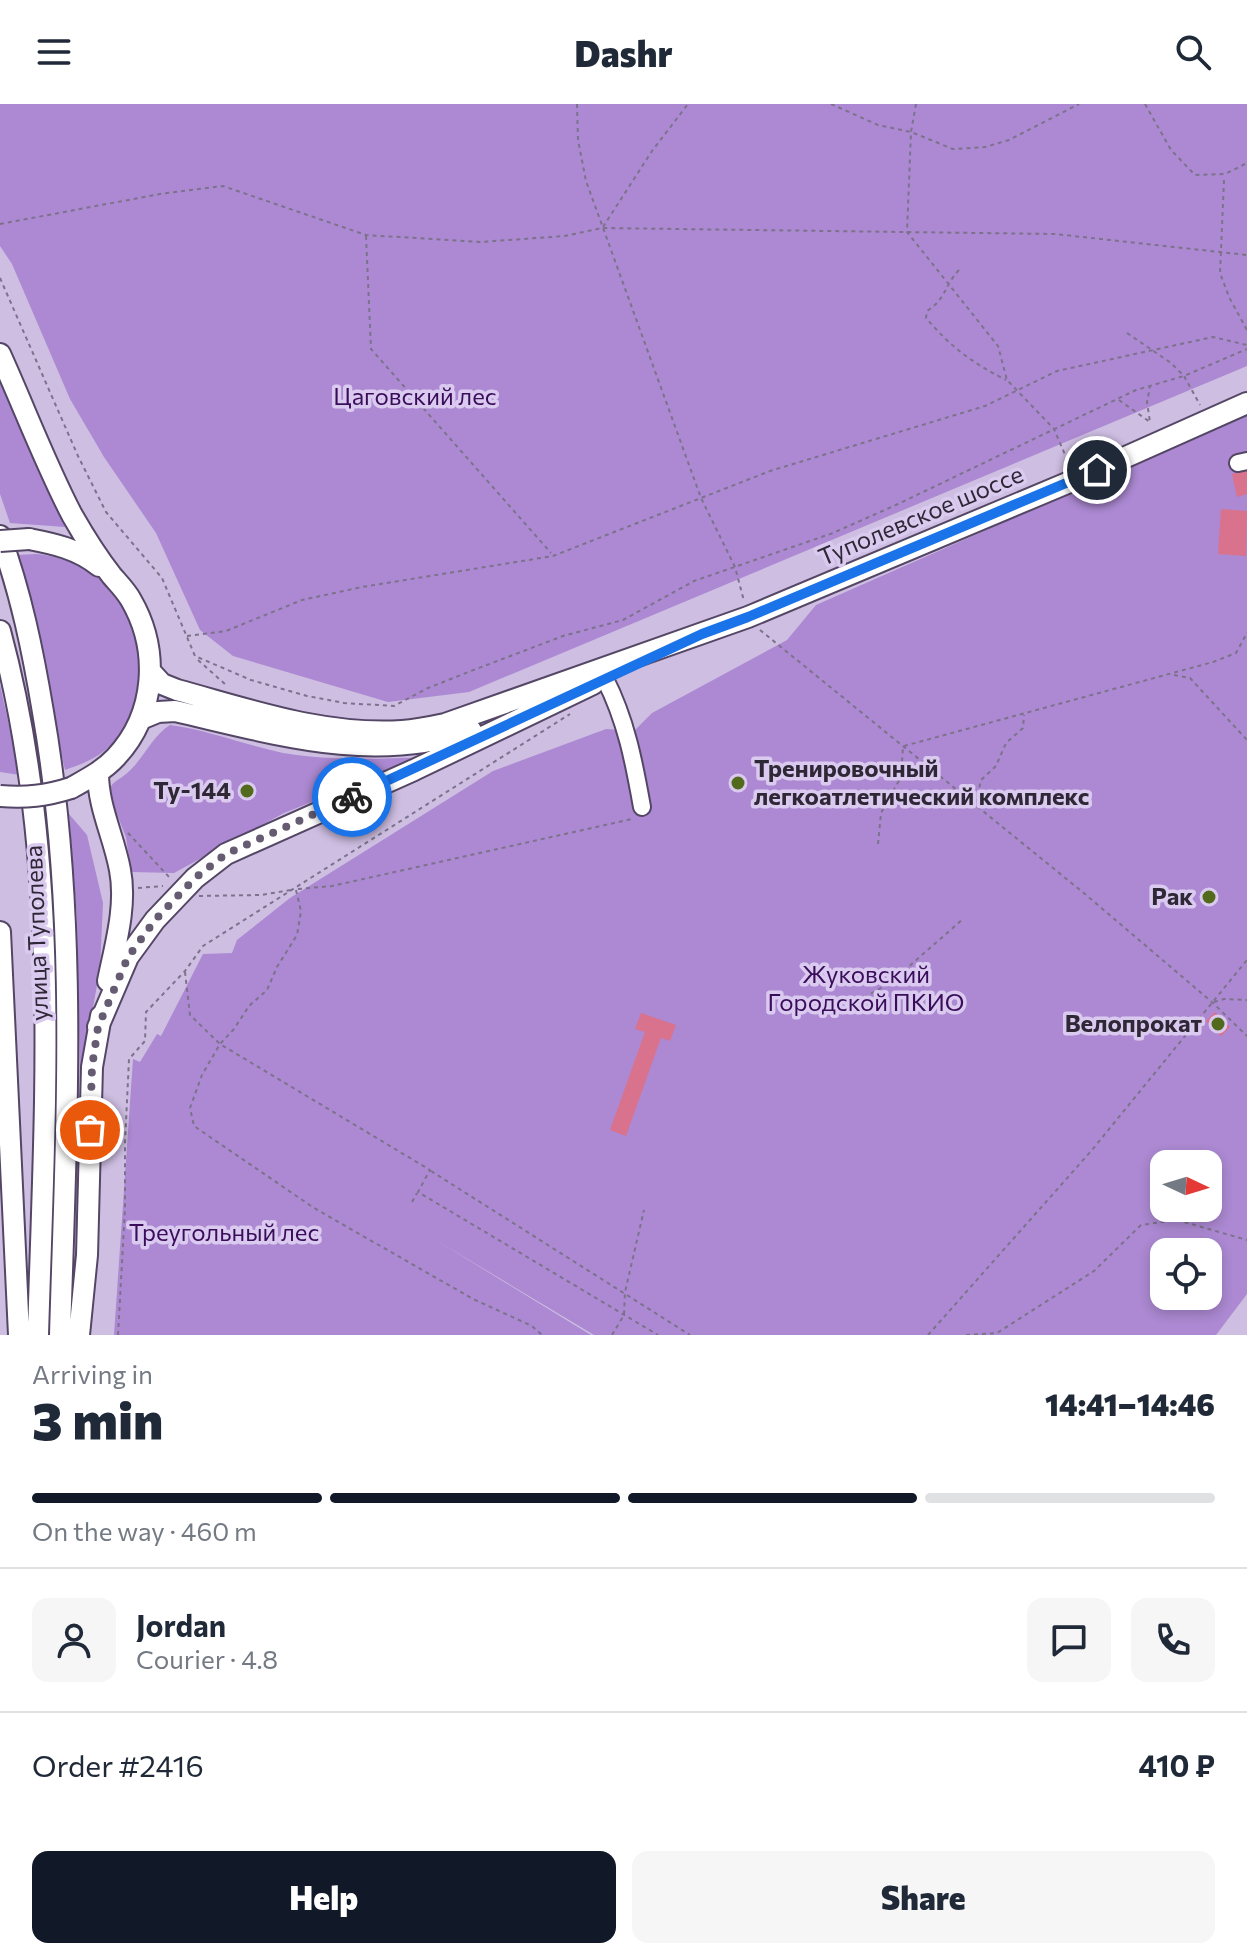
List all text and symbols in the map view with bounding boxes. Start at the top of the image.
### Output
icon: menu [32,30,76,74]
text: Dashr [574,30,673,74]
icon: search [1171,30,1215,74]
park label: Цаговский лес [333,381,497,410]
pin [1063,436,1131,504]
icon: home [1075,448,1119,492]
street label: Туполевское шоссе [814,458,1027,571]
place label: Тренировочный легкоатлетический комплекс [754,753,1089,810]
courier [312,757,392,837]
marker: Тренировочный легкоатлетический комплекс [729,774,747,792]
place label: Ty-144 [153,775,231,804]
icon: bike [330,775,374,819]
marker: Ty-144 [238,782,256,800]
street label: улица Туполева [18,845,53,1022]
place label: Рак [1151,881,1193,910]
marker: Рак [1200,888,1218,906]
park label: Жуковский Городской ПКИО [768,959,964,1016]
place label: Велопрокат [1065,1008,1202,1037]
marker: Велопрокат [1209,1015,1227,1033]
pin [56,1096,124,1164]
icon: bag [68,1108,112,1152]
north arrow [1150,1150,1222,1222]
map controls [1150,1150,1222,1310]
park label: Треугольный лес [129,1217,319,1246]
button: locate [1150,1238,1222,1310]
text: Arriving in [32,1358,153,1389]
text: 14:41–14:46 [1045,1385,1215,1422]
text: 3 min [32,1387,163,1451]
text: On the way · 460 m [32,1515,257,1546]
button: person [32,1598,116,1682]
button: chat [1027,1598,1111,1682]
button: phone [1131,1598,1215,1682]
text: Jordan [136,1606,226,1643]
text: Courier · 4.8 [136,1643,278,1674]
text: Order #2416 [32,1746,204,1783]
text: 410 ₽ [1138,1746,1215,1783]
button: Help [32,1851,616,1943]
button: Share [632,1851,1215,1943]

